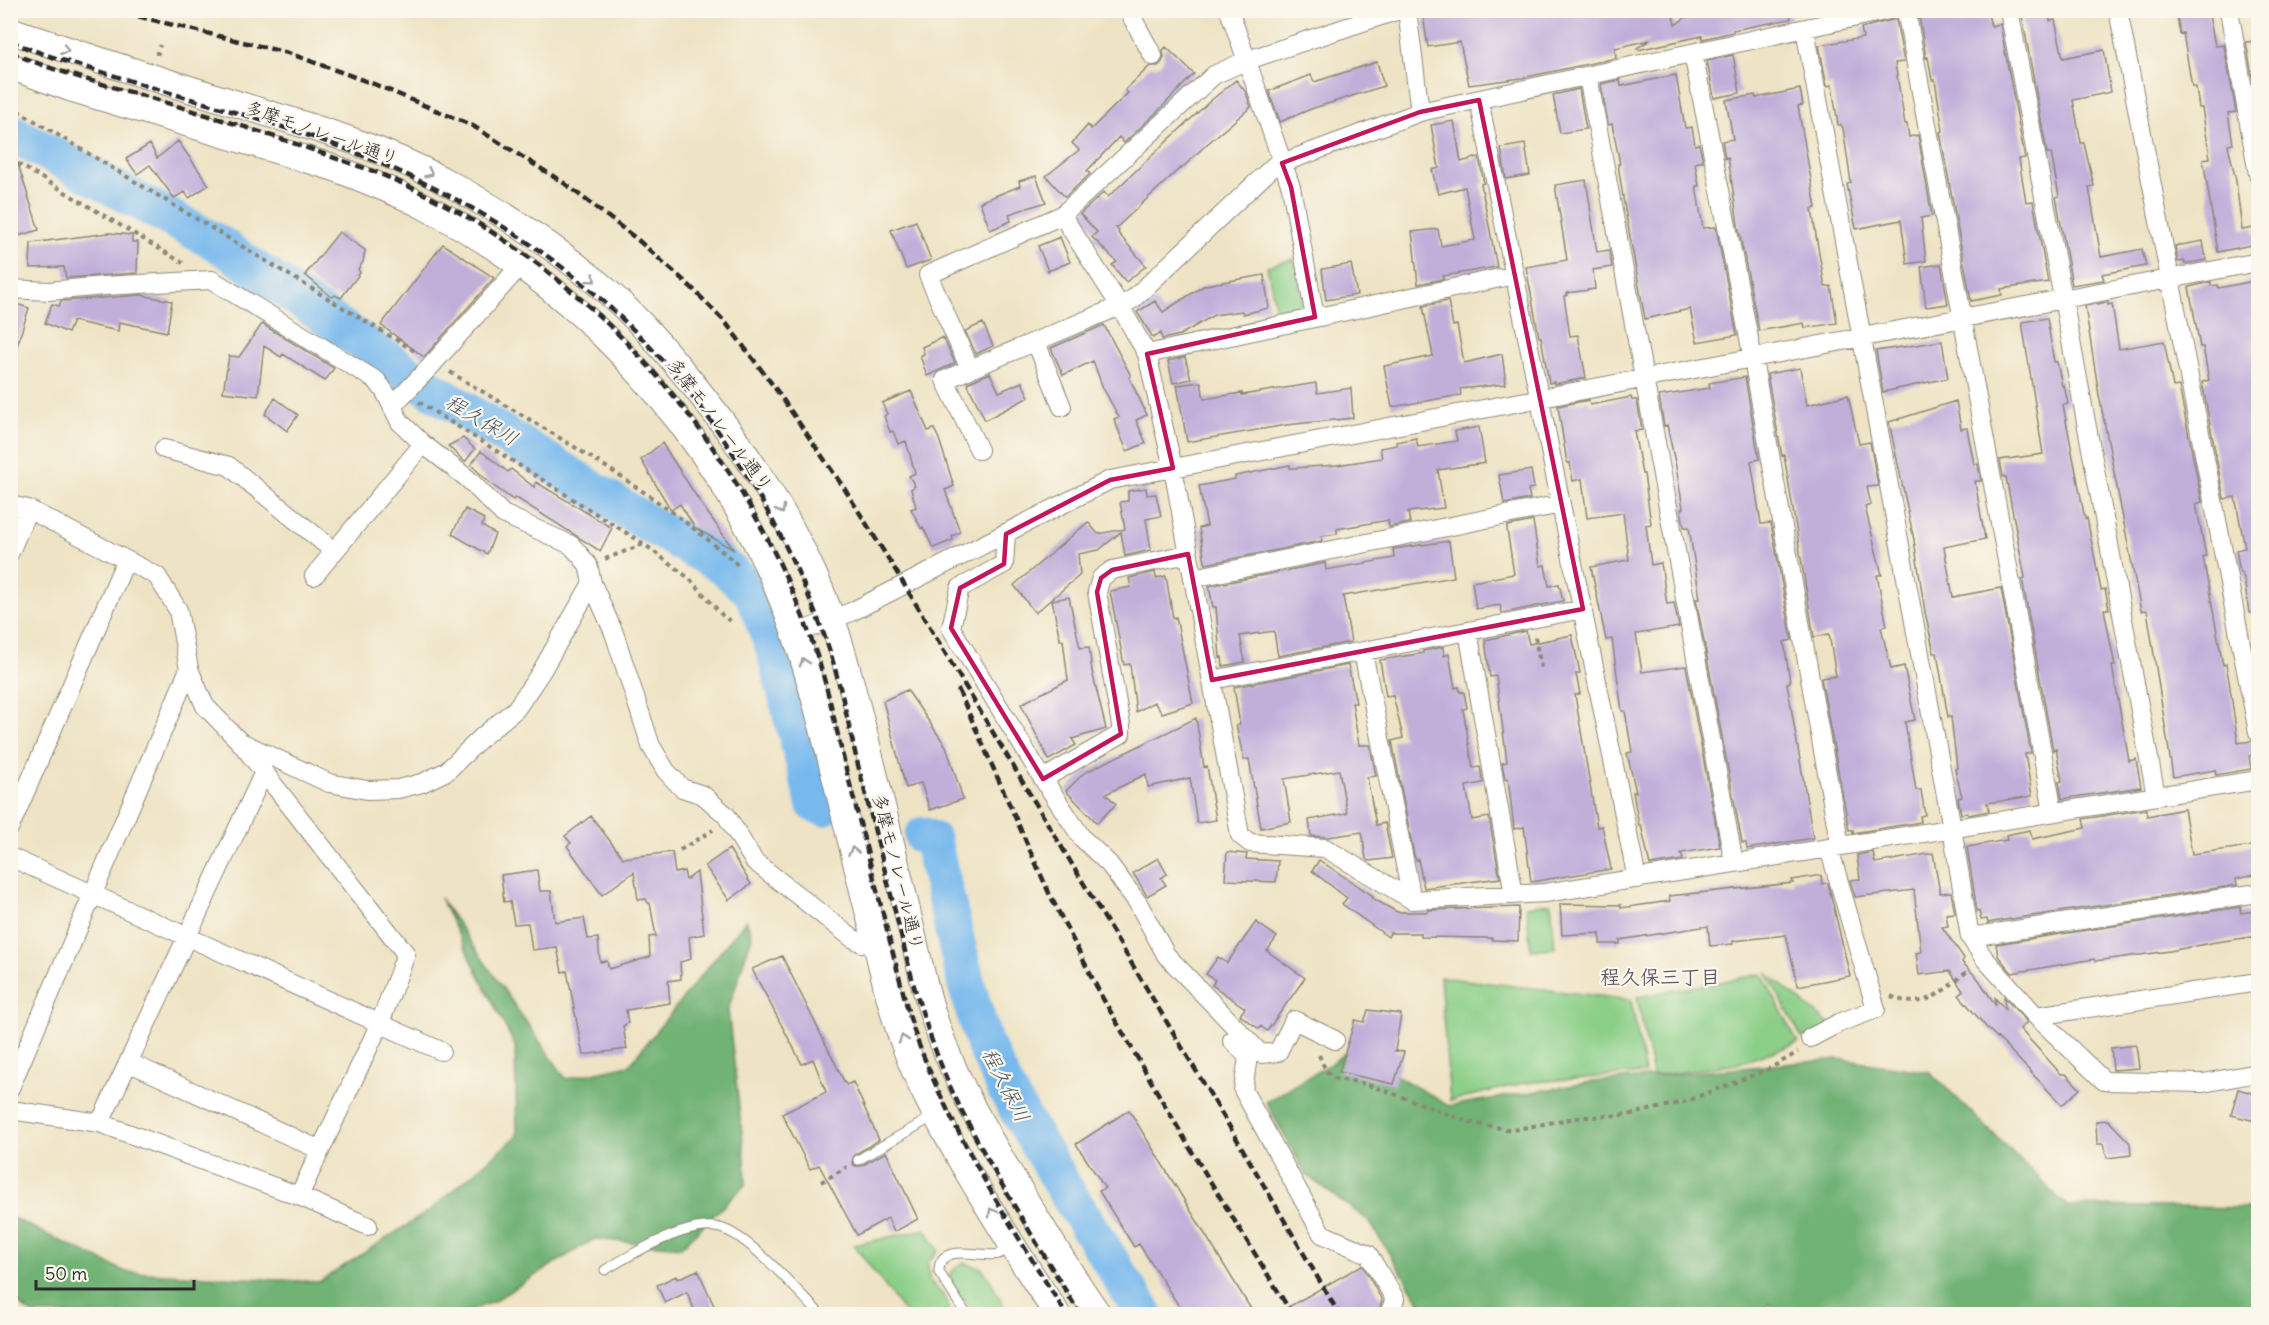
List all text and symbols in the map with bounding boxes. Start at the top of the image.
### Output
one-way arrow [60,42,70,55]
street label: 多摩モノレール通り [242,95,402,170]
one-way arrow [422,166,433,178]
one-way arrow [585,272,596,283]
street label: 多摩モノレール通り [663,354,778,496]
water label: 程久保川 [442,388,523,451]
one-way arrow [774,504,785,514]
one-way arrow [799,657,811,668]
street label: 多摩モノレール通り [868,791,929,953]
one-way arrow [847,846,860,856]
district label: 程久保三丁目 [1600,964,1720,989]
one-way arrow [897,1034,910,1045]
water label: 程久保川 [977,1043,1036,1126]
one-way arrow [987,1208,999,1218]
scale bar [36,1253,194,1291]
text: 50 m [45,1262,87,1285]

